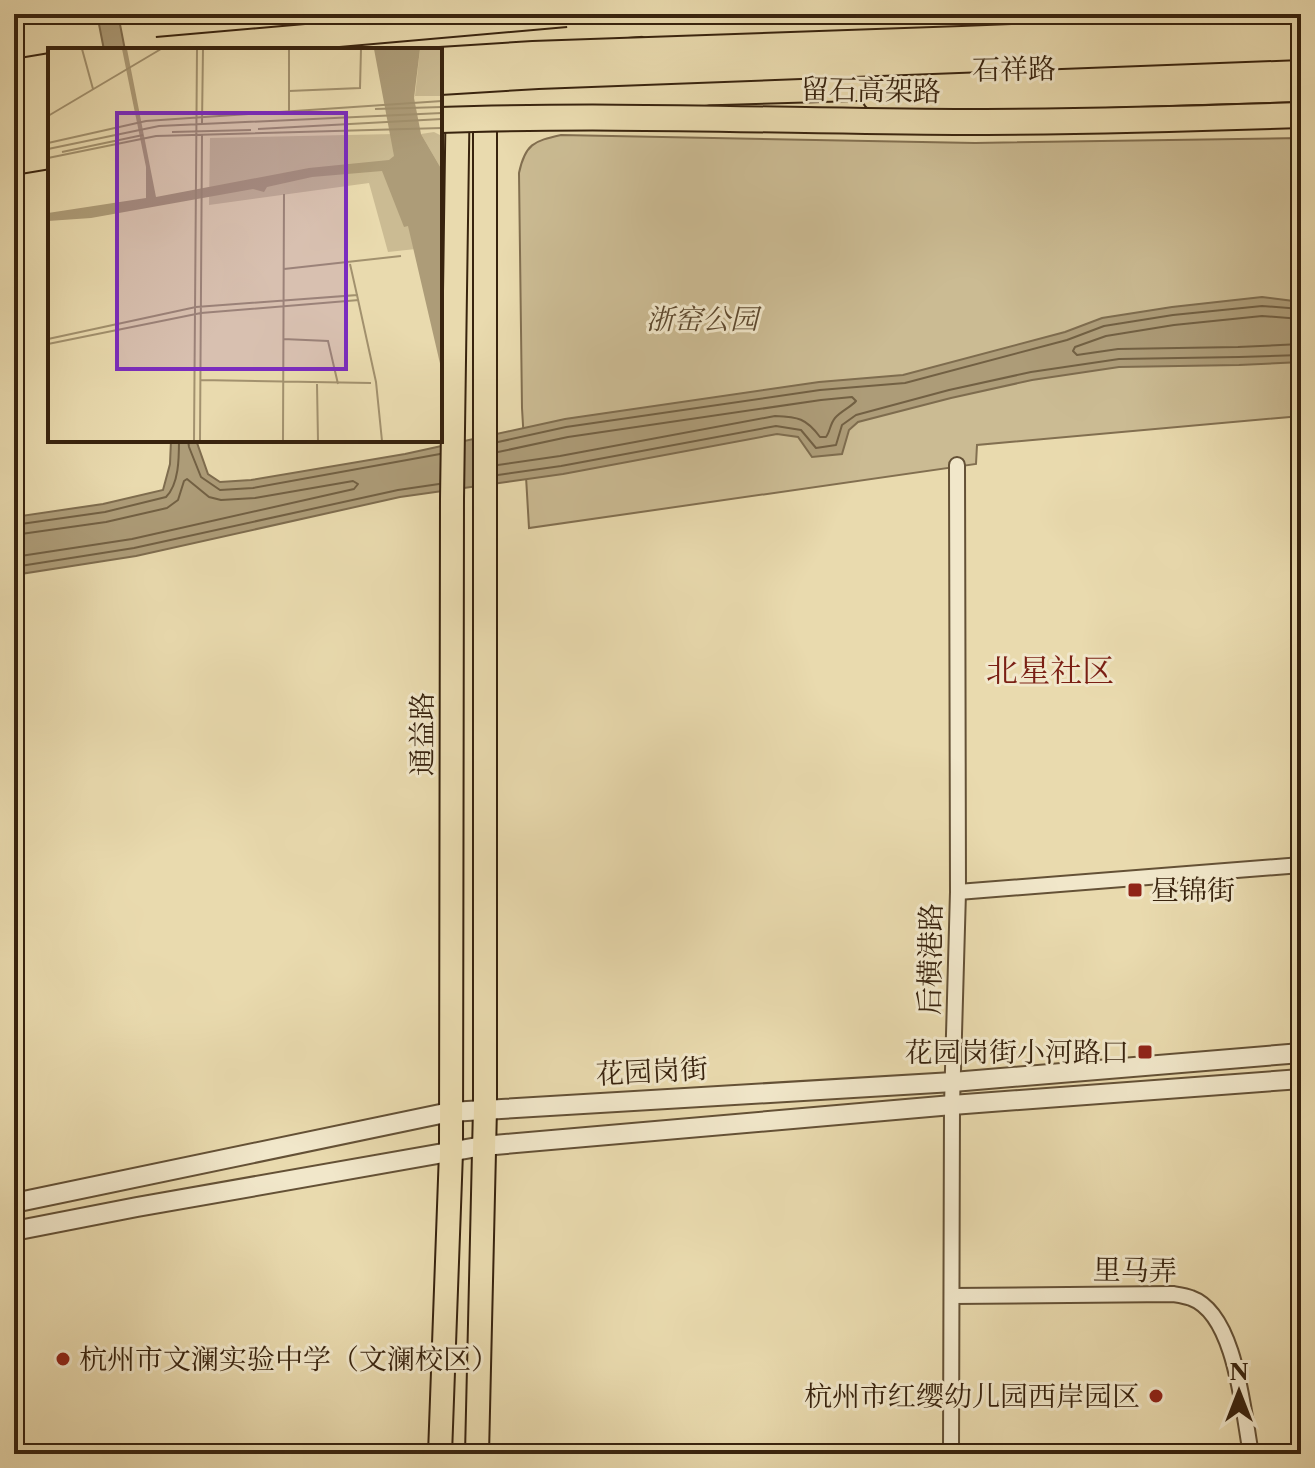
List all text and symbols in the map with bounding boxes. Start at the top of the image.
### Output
inset map [48,48,442,442]
street label: 石祥路 [972,51,1056,87]
street label: 留石高架路 [801,72,941,108]
park label: 浙窑公园 [646,302,762,336]
district label: 北星社区 [986,651,1114,690]
street label: 通益路 [405,692,439,776]
place label: 昼锦街 [1151,873,1235,907]
marker: 昼锦街 [1126,881,1144,899]
street label: 后横港路 [912,903,948,1015]
place label: 花园岗街小河路口 [905,1035,1129,1069]
marker: 花园岗街小河路口 [1136,1043,1154,1061]
street label: 花园岗街 [595,1051,709,1091]
street label: 里马弄 [1093,1252,1177,1288]
place label: 杭州市文澜实验中学（文澜校区） [79,1342,499,1376]
marker: 杭州市文澜实验中学（文澜校区） [54,1350,72,1368]
north arrow [1199,1352,1279,1432]
text: N [1229,1359,1249,1386]
place label: 杭州市红缨幼儿园西岸园区 [804,1379,1140,1413]
marker: 杭州市红缨幼儿园西岸园区 [1147,1387,1165,1405]

